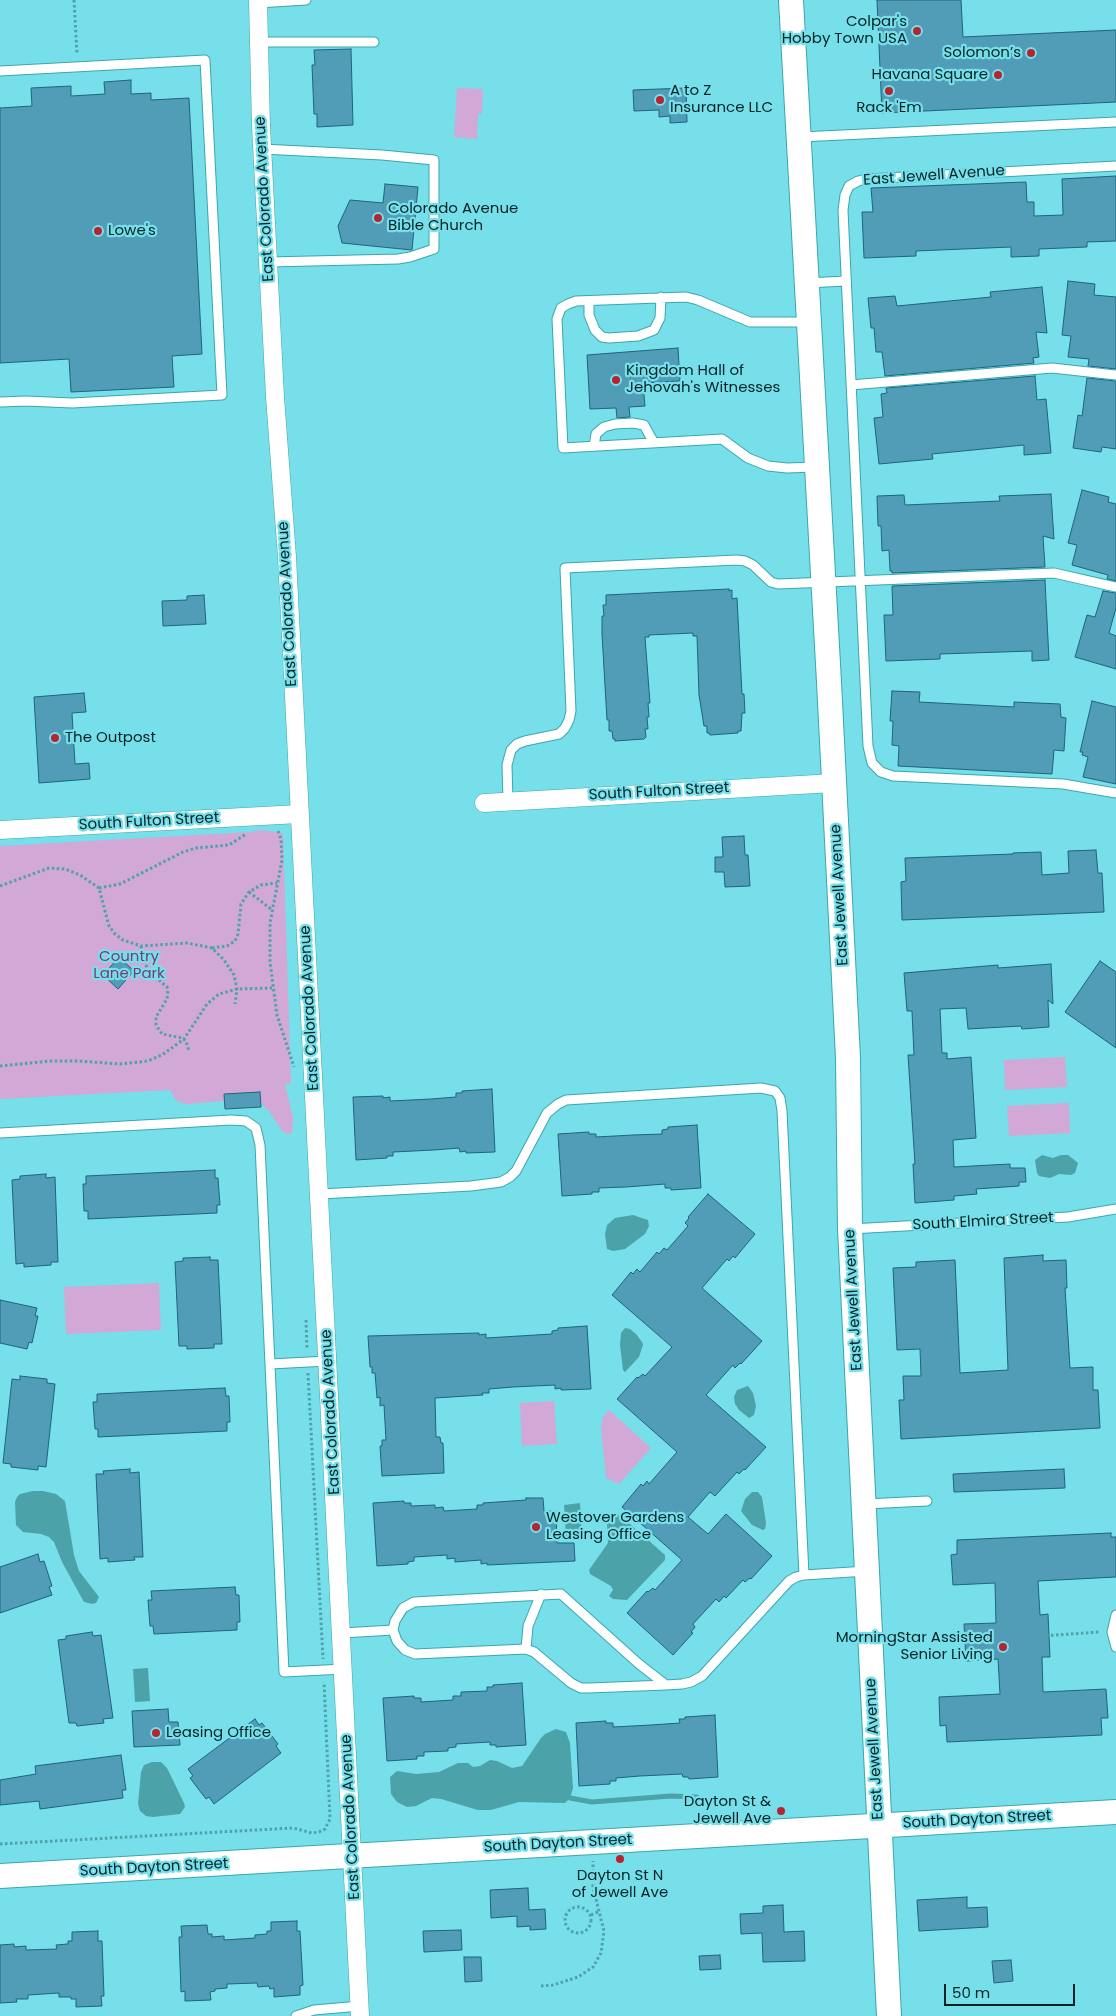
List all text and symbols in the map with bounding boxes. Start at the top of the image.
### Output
place label: Colpar's Hobby Town USA [782,13,907,48]
marker: Colpar's Hobby Town USA [911,25,923,37]
place label: Solomon’s [944,44,1021,62]
marker: Solomon’s [1025,47,1037,59]
place label: Havana Square [872,66,988,84]
marker: Havana Square [992,69,1004,81]
place label: A to Z Insurance LLC [670,82,773,117]
marker: Rack 'Em [883,85,895,97]
marker: A to Z Insurance LLC [654,94,666,106]
place label: Rack 'Em [856,99,922,117]
street label: East Colorado Avenue [252,116,278,282]
street label: East Jewell Avenue [863,162,1005,190]
place label: Colorado Avenue Bible Church [388,200,518,235]
marker: Colorado Avenue Bible Church [372,212,384,224]
place label: Lowe's [108,222,156,240]
marker: Lowe's [92,225,104,237]
place label: Kingdom Hall of Jehovah's Witnesses [626,362,780,397]
marker: Kingdom Hall of Jehovah's Witnesses [610,374,622,386]
street label: East Colorado Avenue [275,521,301,687]
place label: The Outpost [65,729,156,747]
marker: The Outpost [49,732,61,744]
street label: South Fulton Street [588,779,730,805]
street label: South Fulton Street [78,809,220,835]
street label: East Jewell Avenue [827,824,853,966]
street label: East Colorado Avenue [297,925,323,1091]
park label: Country Lane Park [93,948,165,983]
street label: South Elmira Street [912,1209,1054,1235]
street label: East Jewell Avenue [841,1229,867,1371]
street label: East Colorado Avenue [318,1329,344,1495]
place label: Westover Gardens Leasing Office [546,1509,684,1544]
marker: Westover Gardens Leasing Office [530,1521,542,1533]
place label: MorningStar Assisted Senior Living [836,1629,993,1664]
marker: MorningStar Assisted Senior Living [997,1641,1009,1653]
street label: East Jewell Avenue [862,1678,888,1820]
place label: Leasing Office [166,1724,271,1742]
marker: Leasing Office [150,1727,162,1739]
street label: East Colorado Avenue [338,1734,364,1900]
place label: Dayton St & Jewell Ave [684,1793,771,1828]
marker: Dayton St & Jewell Ave [775,1805,787,1817]
street label: South Dayton Street [902,1807,1052,1833]
street label: South Dayton Street [483,1831,633,1857]
marker: Dayton St N of Jewell Ave [614,1853,626,1865]
street label: South Dayton Street [79,1855,229,1881]
place label: Dayton St N of Jewell Ave [572,1867,668,1902]
scale bar [946,1974,1077,2006]
text: 50 m [952,1982,990,2003]

